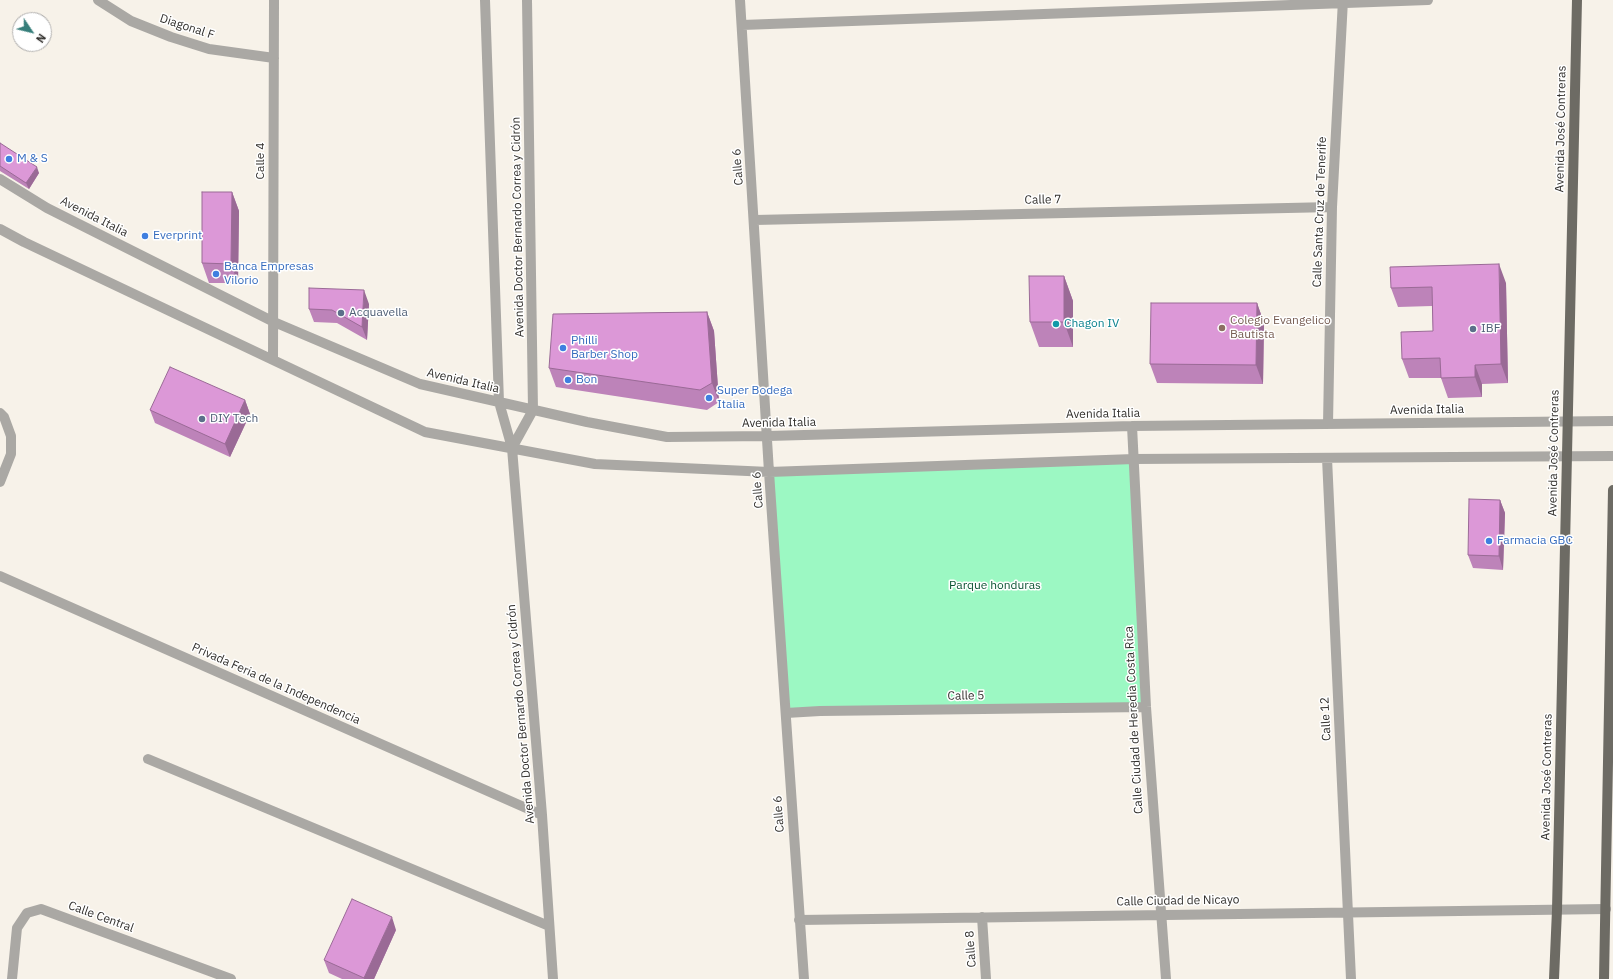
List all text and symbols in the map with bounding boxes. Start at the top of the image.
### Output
street label: Diagonal F [158,11,216,43]
north arrow [12,12,52,52]
text: N [33,31,49,46]
street label: Avenida José Contreras [1553,66,1569,192]
street label: Avenida Doctor Bernardo Correa y Cidrón [509,117,527,337]
street label: Calle Santa Cruz de Tenerife [1310,136,1330,288]
street label: Calle 4 [254,143,268,179]
street label: Calle 6 [730,148,746,186]
place label: M & S [17,152,48,166]
marker: M & S [4,154,14,164]
street label: Calle 7 [1024,192,1062,208]
street label: Avenida Italia [58,194,130,240]
place label: Everprint [153,229,202,243]
marker: Everprint [140,231,150,241]
place label: Banca Empresas Vilorio [224,260,314,288]
marker: Banca Empresas Vilorio [211,269,221,279]
place label: Acquavella [349,306,408,320]
marker: Acquavella [336,308,346,318]
place label: Colegio Evangelico Bautista [1230,314,1331,342]
place label: Chagon IV [1064,317,1119,331]
marker: Chagon IV [1051,319,1061,329]
place label: IBF [1481,322,1500,336]
marker: Colegio Evangelico Bautista [1217,323,1227,333]
marker: IBF [1468,324,1478,334]
place label: Philli Barber Shop [571,334,638,362]
marker: Philli Barber Shop [558,343,568,353]
street label: Avenida Italia [425,366,501,396]
place label: Bon [576,373,597,387]
marker: Bon [563,375,573,385]
place label: Super Bodega Italia [717,384,792,412]
street label: Avenida José Contreras [1546,390,1562,516]
marker: Super Bodega Italia [704,393,714,403]
street label: Avenida Italia [1390,402,1464,418]
street label: Avenida Italia [1066,406,1140,422]
place label: DIY Tech [210,412,258,426]
marker: DIY Tech [197,414,207,424]
street label: Avenida Italia [742,415,816,431]
street label: Calle 6 [750,471,766,509]
place label: Farmacia GBC [1497,534,1573,548]
marker: Farmacia GBC [1484,536,1494,546]
park label: Parque honduras [949,579,1041,593]
street label: Avenida Doctor Bernardo Correa y Cidrón [504,604,538,824]
street label: Calle Ciudad de Heredia Costa Rica [1122,626,1146,814]
street label: Privada Feria de la Independencia [190,640,362,728]
street label: Calle 5 [947,688,985,704]
street label: Calle 12 [1318,697,1334,741]
street label: Avenida José Contreras [1539,714,1555,840]
street label: Calle 6 [771,795,787,833]
street label: Calle Ciudad de Nicayo [1116,893,1240,909]
street label: Calle Central [66,898,136,936]
street label: Calle 8 [963,930,979,968]

